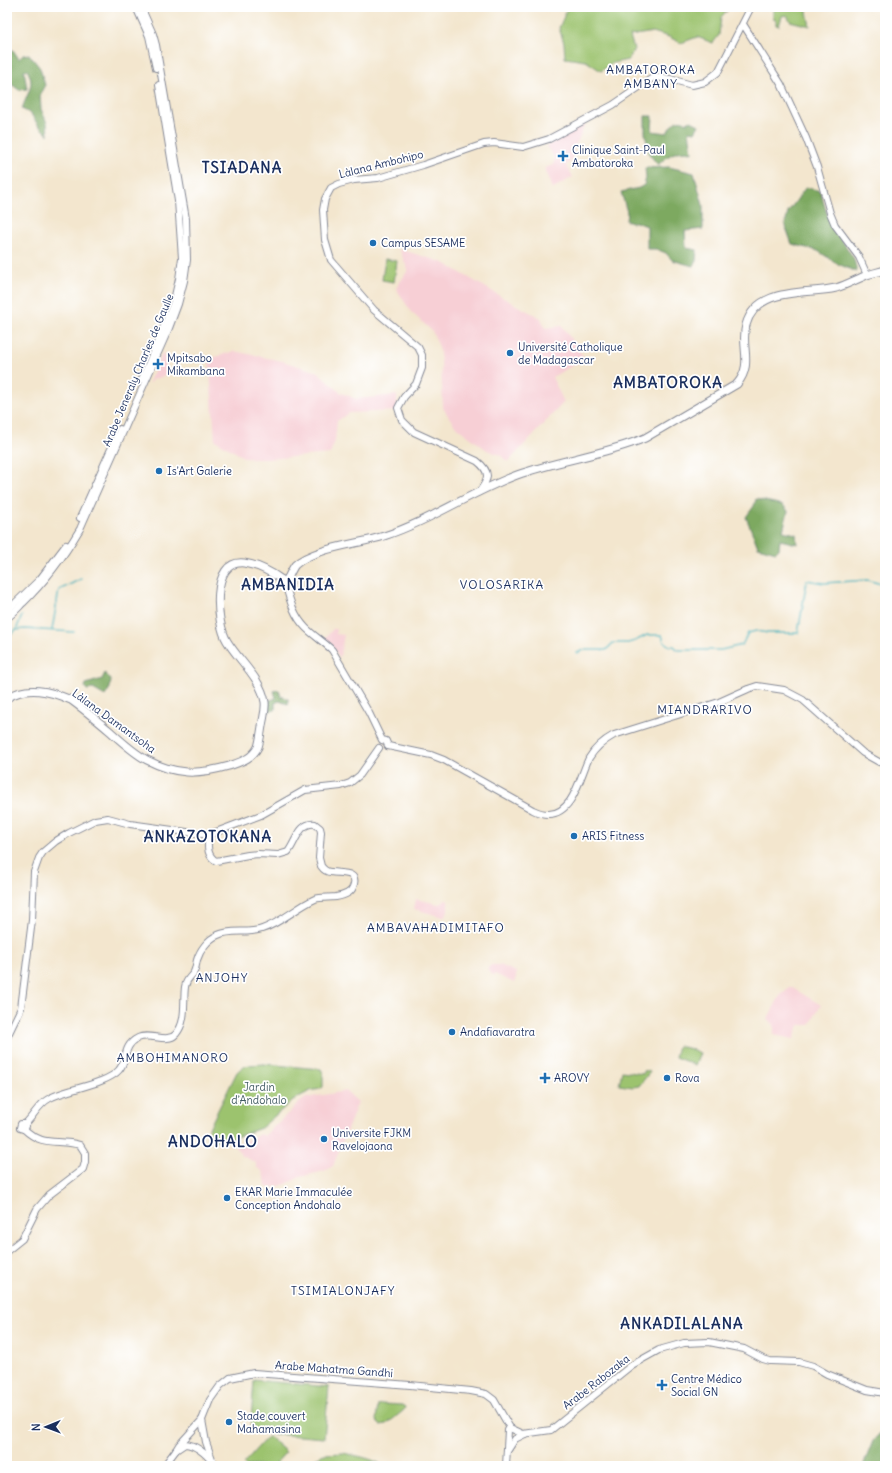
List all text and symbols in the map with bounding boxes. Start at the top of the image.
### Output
district label: AMBATOROKA AMBANY [606,62,696,91]
place label: Clinique Saint-Paul Ambatoroka [572,143,665,170]
street label: Làlana Ambohipo [337,147,425,181]
marker: Clinique Saint-Paul Ambatoroka [557,150,569,162]
district label: TSIADANA [202,158,282,177]
place label: Campus SESAME [381,236,465,250]
marker: Campus SESAME [368,238,378,248]
street label: Arabe Jeneraly Charles de Gaulle [99,291,177,449]
place label: Université Catholique de Madagascar [518,340,623,367]
marker: Université Catholique de Madagascar [505,348,515,358]
place label: Mpitsabo Mikambana [167,351,225,378]
marker: Mpitsabo Mikambana [152,358,164,370]
district label: AMBATOROKA [613,373,723,392]
place label: Is'Art Galerie [167,464,232,478]
marker: Is'Art Galerie [154,466,164,476]
district label: AMBANIDIA [241,575,335,594]
district label: VOLOSARIKA [460,577,544,592]
street label: Làlana Damantsoha [69,686,159,756]
district label: MIANDRARIVO [657,702,753,717]
district label: ANKAZOTOKANA [144,827,272,846]
place label: ARIS Fitness [582,829,644,843]
marker: ARIS Fitness [569,831,579,841]
district label: AMBAVAHADIMITAFO [367,920,505,935]
district label: ANJOHY [196,970,248,985]
place label: Andafiavaratra [460,1025,535,1039]
marker: Andafiavaratra [447,1027,457,1037]
district label: AMBOHIMANORO [117,1050,229,1065]
place label: AROVY [554,1071,589,1085]
place label: Rova [675,1071,700,1085]
marker: AROVY [539,1072,551,1084]
marker: Rova [662,1073,672,1083]
park label: Jardin d'Andohalo [231,1080,287,1107]
place label: Universite FJKM Ravelojaona [332,1126,411,1153]
district label: ANDOHALO [168,1132,258,1151]
marker: Universite FJKM Ravelojaona [319,1134,329,1144]
place label: EKAR Marie Immaculée Conception Andohalo [235,1185,352,1212]
marker: EKAR Marie Immaculée Conception Andohalo [222,1193,232,1203]
district label: TSIMIALONJAFY [291,1283,395,1298]
district label: ANKADILALANA [620,1314,744,1333]
street label: Arabe Rabozaka [560,1352,632,1412]
street label: Arabe Mahatma Gandhi [275,1358,393,1380]
place label: Centre Médico Social GN [671,1372,742,1399]
marker: Centre Médico Social GN [656,1379,668,1391]
north arrow [26,1407,66,1447]
place label: Stade couvert Mahamasina [237,1409,306,1436]
marker: Stade couvert Mahamasina [224,1417,234,1427]
text: N [29,1423,43,1431]

